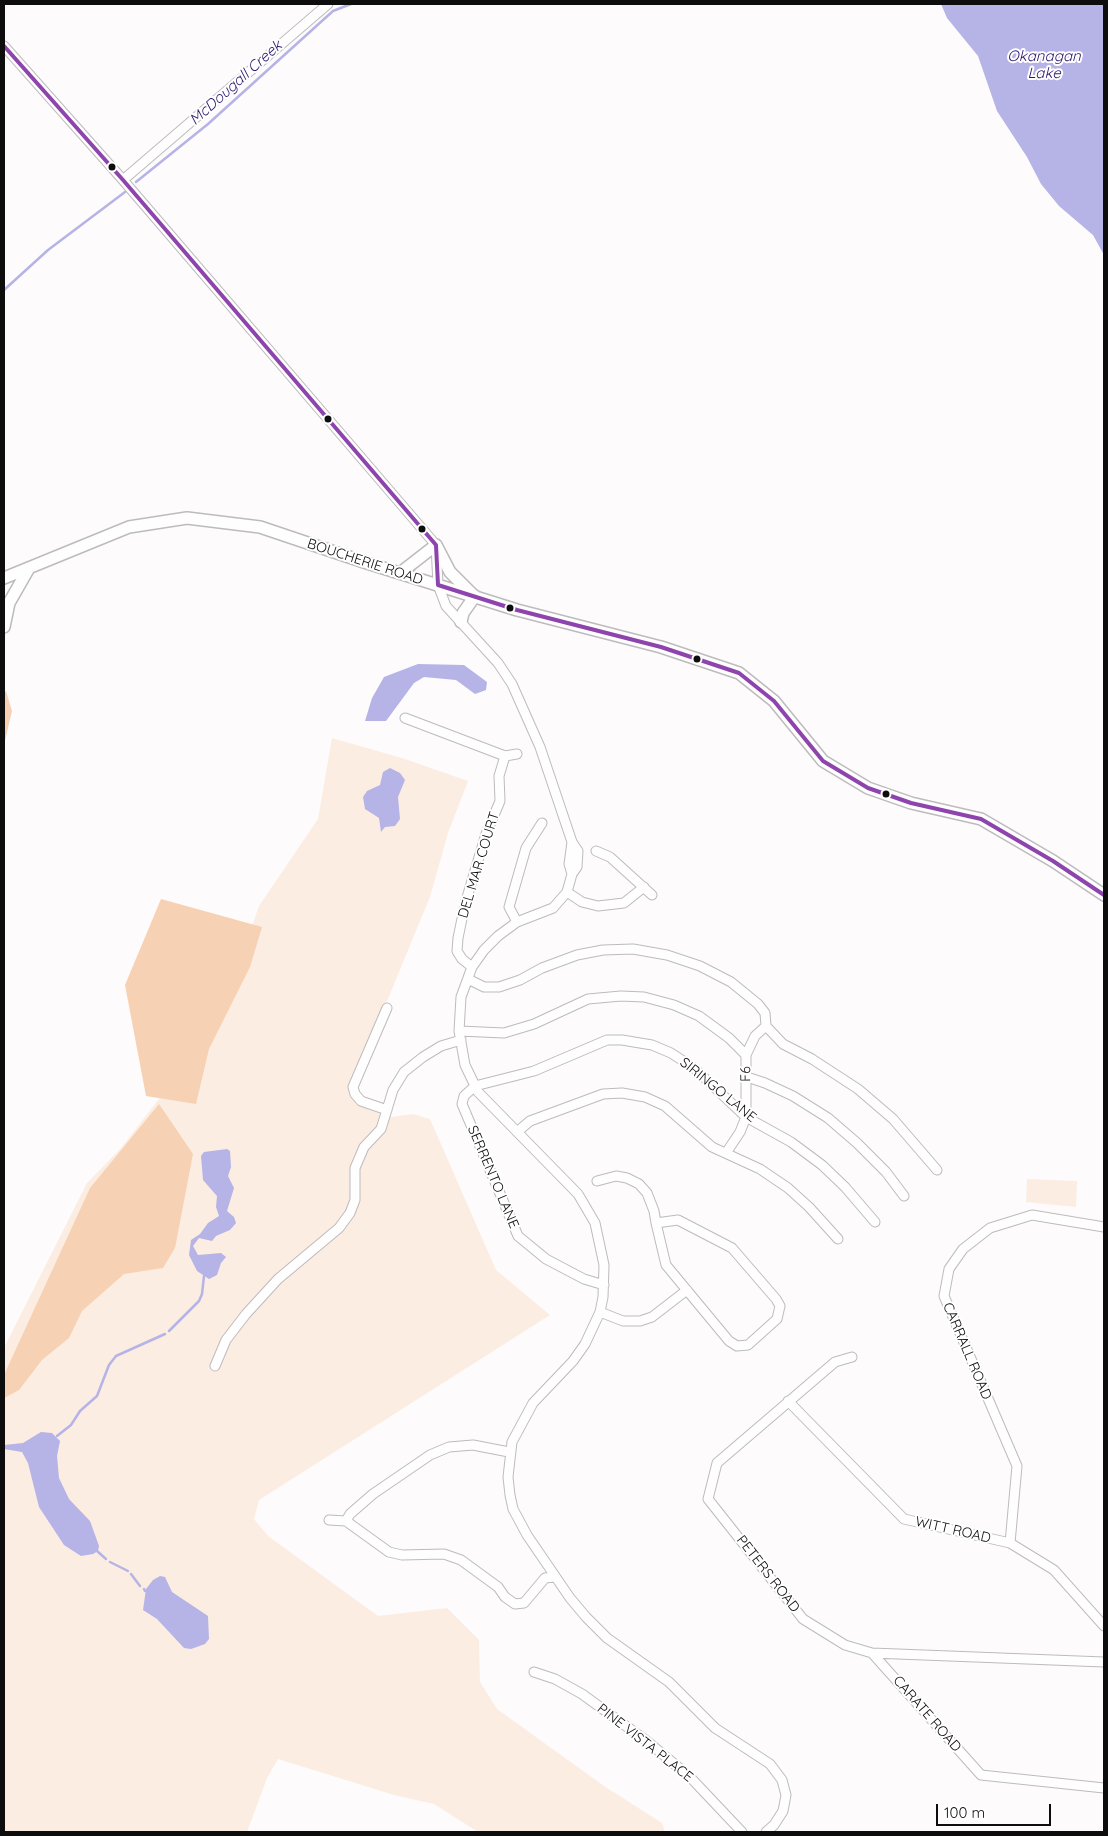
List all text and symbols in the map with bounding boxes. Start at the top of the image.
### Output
water label: McDougall Creek [186,37,286,129]
water label: Okanagan Lake [1007,47,1081,82]
unlabelled marker [107,162,117,172]
unlabelled marker [323,414,333,424]
unlabelled marker [417,524,427,534]
street label: BOUCHERIE ROAD [305,535,425,589]
unlabelled marker [505,603,515,613]
unlabelled marker [692,654,702,664]
unlabelled marker [881,789,891,799]
street label: DEL MAR COURT [455,810,503,920]
street label: SIRINGO LANE [676,1054,760,1126]
street label: F6 [737,1066,755,1082]
street label: SERRENTO LANE [464,1123,522,1231]
street label: CARRALL ROAD [939,1300,995,1402]
street label: WITT ROAD [914,1513,992,1547]
street label: PETERS ROAD [733,1532,803,1616]
street label: CARATE ROAD [889,1673,965,1755]
street label: PINE VISTA PLACE [594,1700,696,1786]
scale bar [938,1794,1053,1826]
text: 100 m [944,1803,985,1822]

